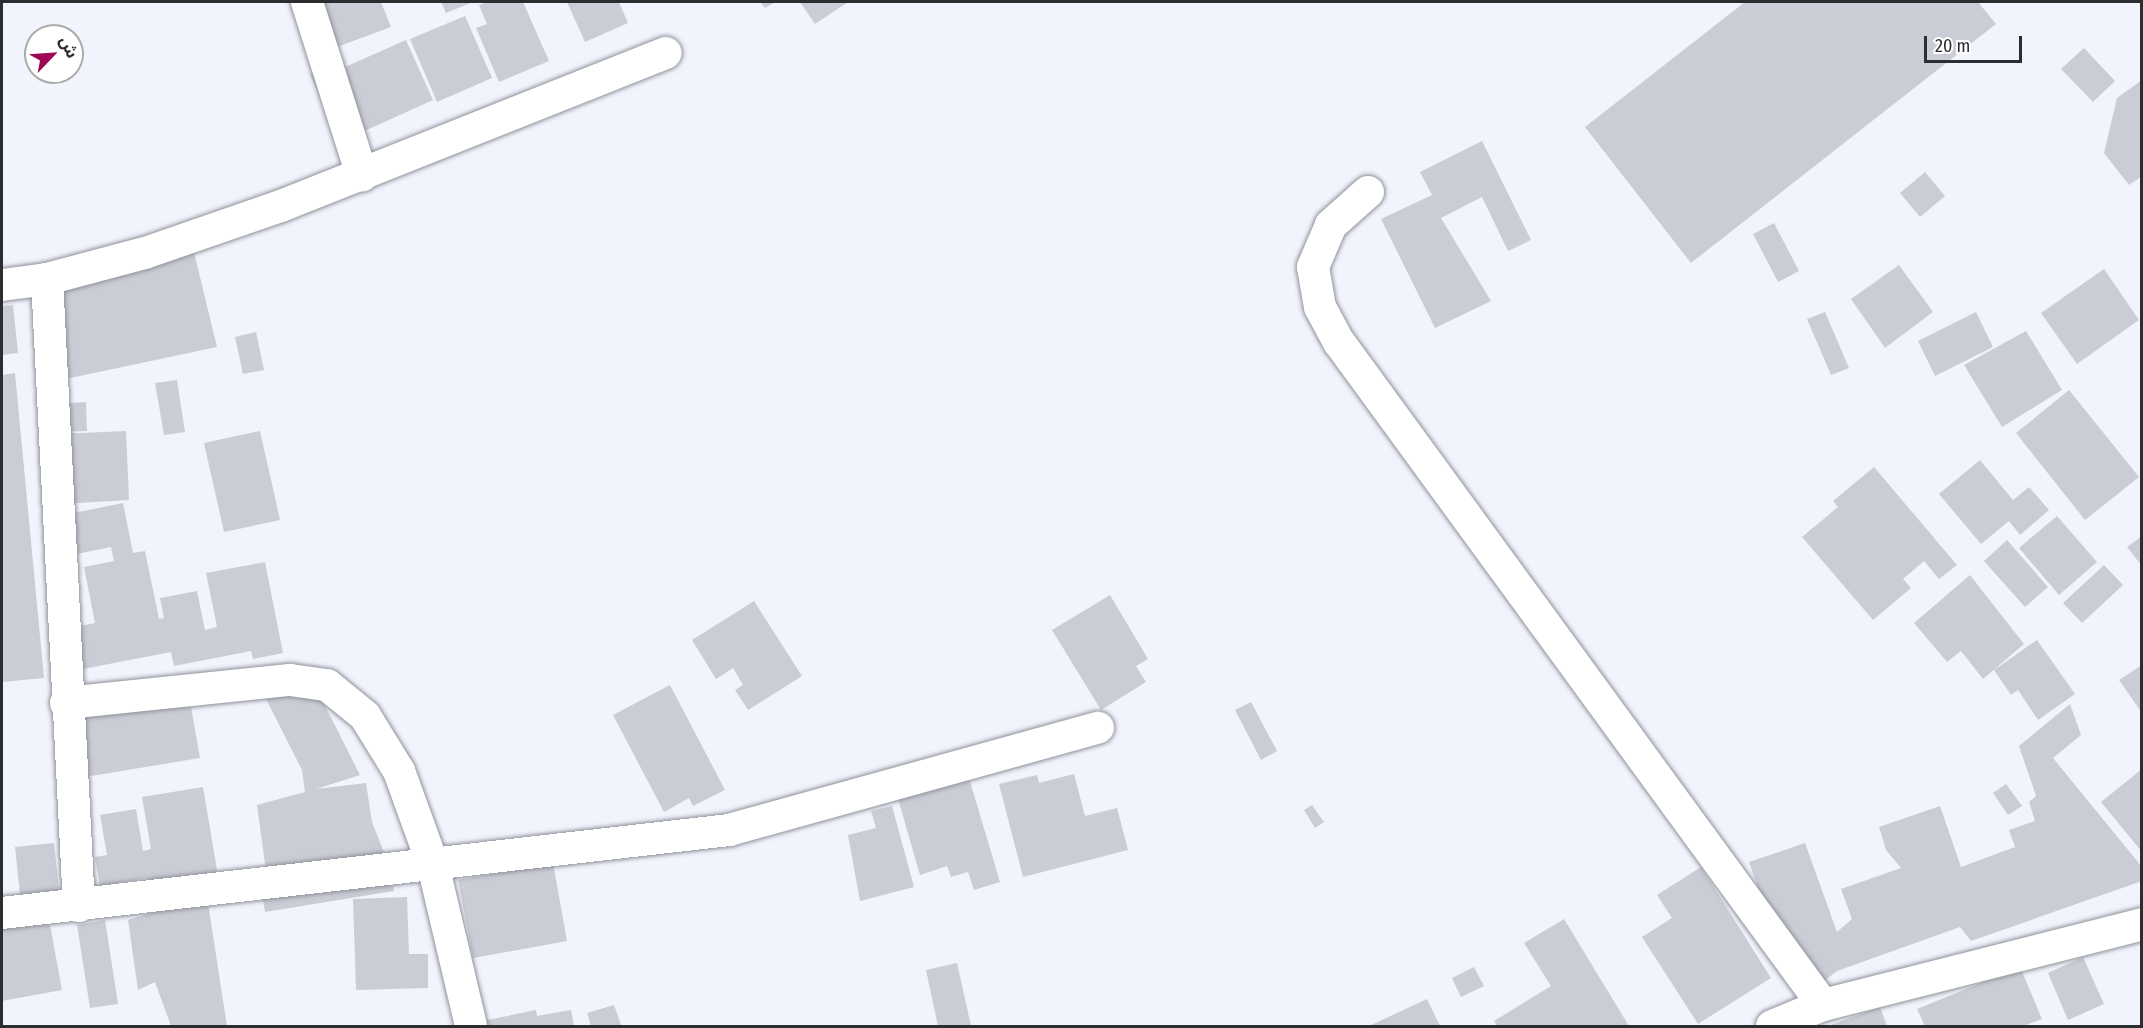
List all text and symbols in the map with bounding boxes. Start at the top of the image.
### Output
north arrow [24,24,84,84]
scale bar [1927,24,2024,62]
text: ش [56,33,82,61]
text: 20 m [1935,35,1970,57]

